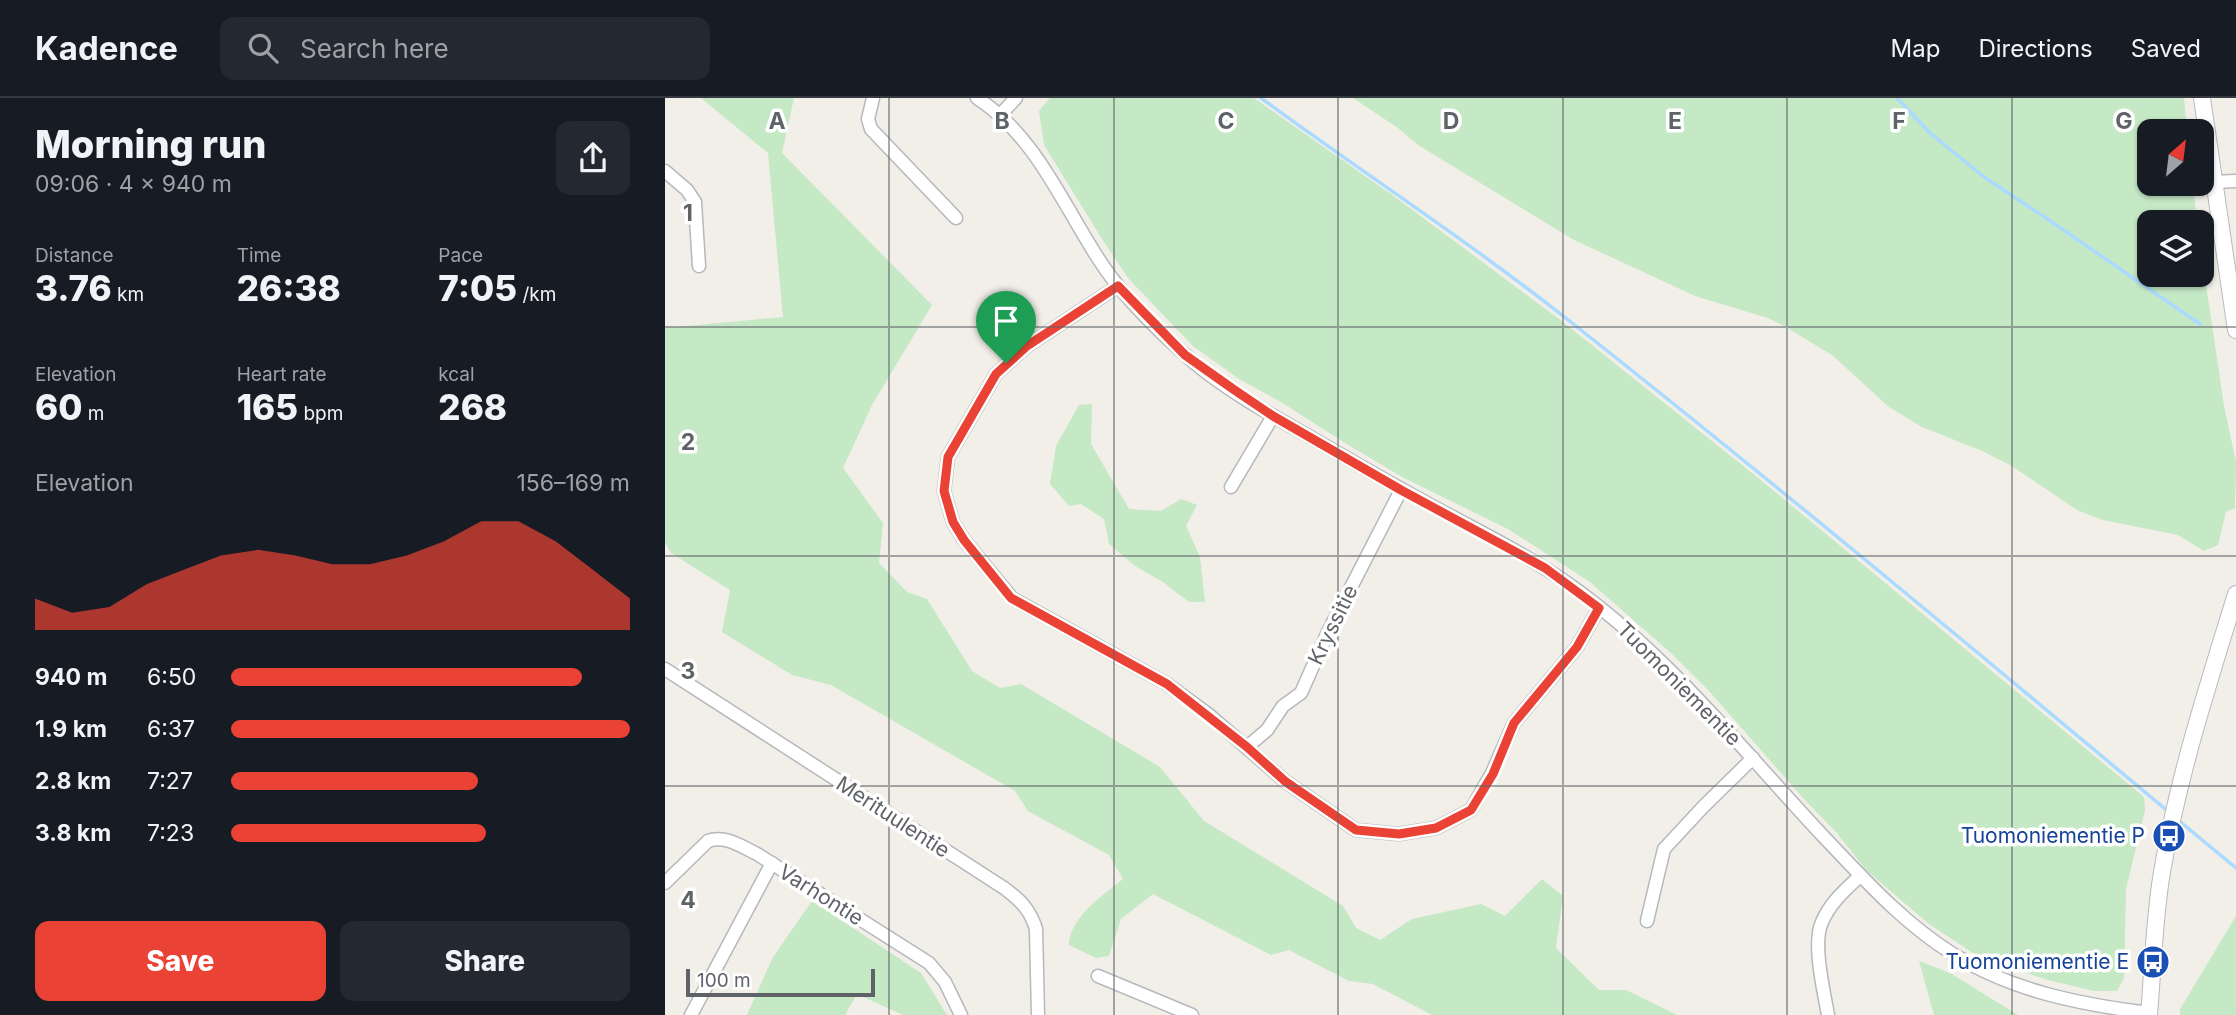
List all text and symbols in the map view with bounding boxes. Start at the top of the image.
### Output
search box [220,17,710,80]
text: Kadence [35,28,178,68]
icon: search [244,29,282,67]
text: Search here [300,33,449,64]
text: Map [1891,34,1940,63]
text: Directions [1978,34,2093,63]
text: Saved [2131,34,2201,63]
text: A [768,107,786,135]
text: B [994,107,1010,135]
text: C [1217,107,1235,135]
text: D [1443,107,1459,135]
text: E [1668,107,1682,135]
text: F [1892,107,1906,135]
text: G [2115,107,2133,135]
north arrow [2137,119,2214,196]
map controls [2137,119,2214,287]
text: Morning run [35,121,266,167]
button: share [556,121,630,195]
text: 09:06 · 4 × 940 m [35,170,232,198]
text: 1 [683,199,693,227]
button: layers [2137,210,2214,287]
text: Distance [35,244,113,267]
text: Time [237,244,281,267]
text: Pace [438,244,483,267]
text: 3.76 [35,267,112,309]
text: 26:38 [237,267,341,309]
text: 7:05 [438,267,517,309]
text: km [112,283,144,306]
text: /km [517,283,556,306]
pin [976,291,1036,363]
icon: arrive [987,302,1025,340]
text: Elevation [35,363,116,386]
text: Heart rate [237,363,327,386]
text: kcal [438,363,475,386]
text: 60 [35,386,82,428]
text: 165 [237,386,298,428]
text: 268 [438,386,507,428]
text: m [82,402,104,425]
text: bpm [298,402,343,425]
text: 2 [681,428,695,456]
text: Elevation [35,469,134,497]
text: 156–169 m [516,469,630,497]
street label: Kryssitie [1303,581,1363,669]
street label: Tuomoniementie [1612,616,1747,751]
text: 3 [681,657,695,685]
text: 940 m [35,663,107,691]
text: 6:50 [147,663,196,691]
text: 1.9 km [35,715,107,743]
text: 6:37 [147,715,195,743]
text: 2.8 km [35,767,111,795]
text: 7:27 [147,767,193,795]
street label: Merituulentie [832,771,955,863]
bus stop icon: Tuomoniementie P [2150,817,2188,855]
text: 3.8 km [35,819,111,847]
text: 7:23 [147,819,194,847]
place label: Tuomoniementie P [1961,823,2145,848]
street label: Varhontie [774,859,868,930]
text: 4 [680,886,696,914]
button: Save [35,921,326,1001]
button: Share [340,921,630,1001]
bus stop icon: Tuomoniementie E [2134,943,2172,981]
place label: Tuomoniementie E [1945,949,2129,974]
scale bar [686,966,875,998]
text: 100 m [697,969,751,992]

